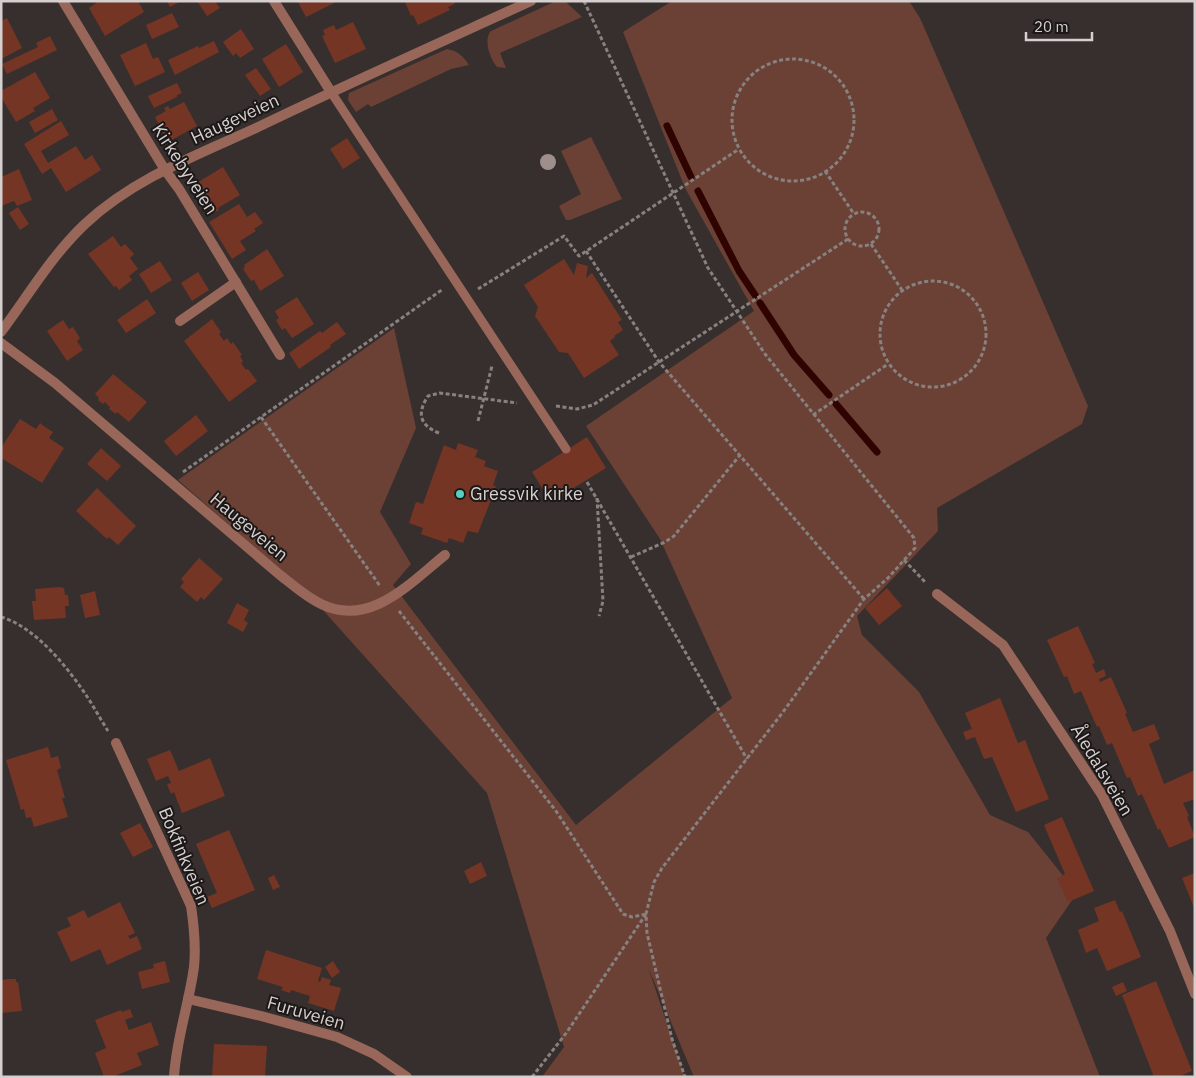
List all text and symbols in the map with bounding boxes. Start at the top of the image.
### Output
scale bar [1026,10,1092,42]
text: 20 m [1034,17,1069,36]
street label: Haugeveien [187,88,283,149]
street label: Kirkebyveien [147,119,223,219]
place label: Gressvik kirke [470,482,583,505]
street label: Haugeveien [206,487,293,566]
marker: Gressvik kirke [454,488,466,500]
street label: Åledalsveien [1066,719,1140,820]
street label: Bokfinkveien [154,803,215,908]
street label: Furuveien [265,990,348,1035]

